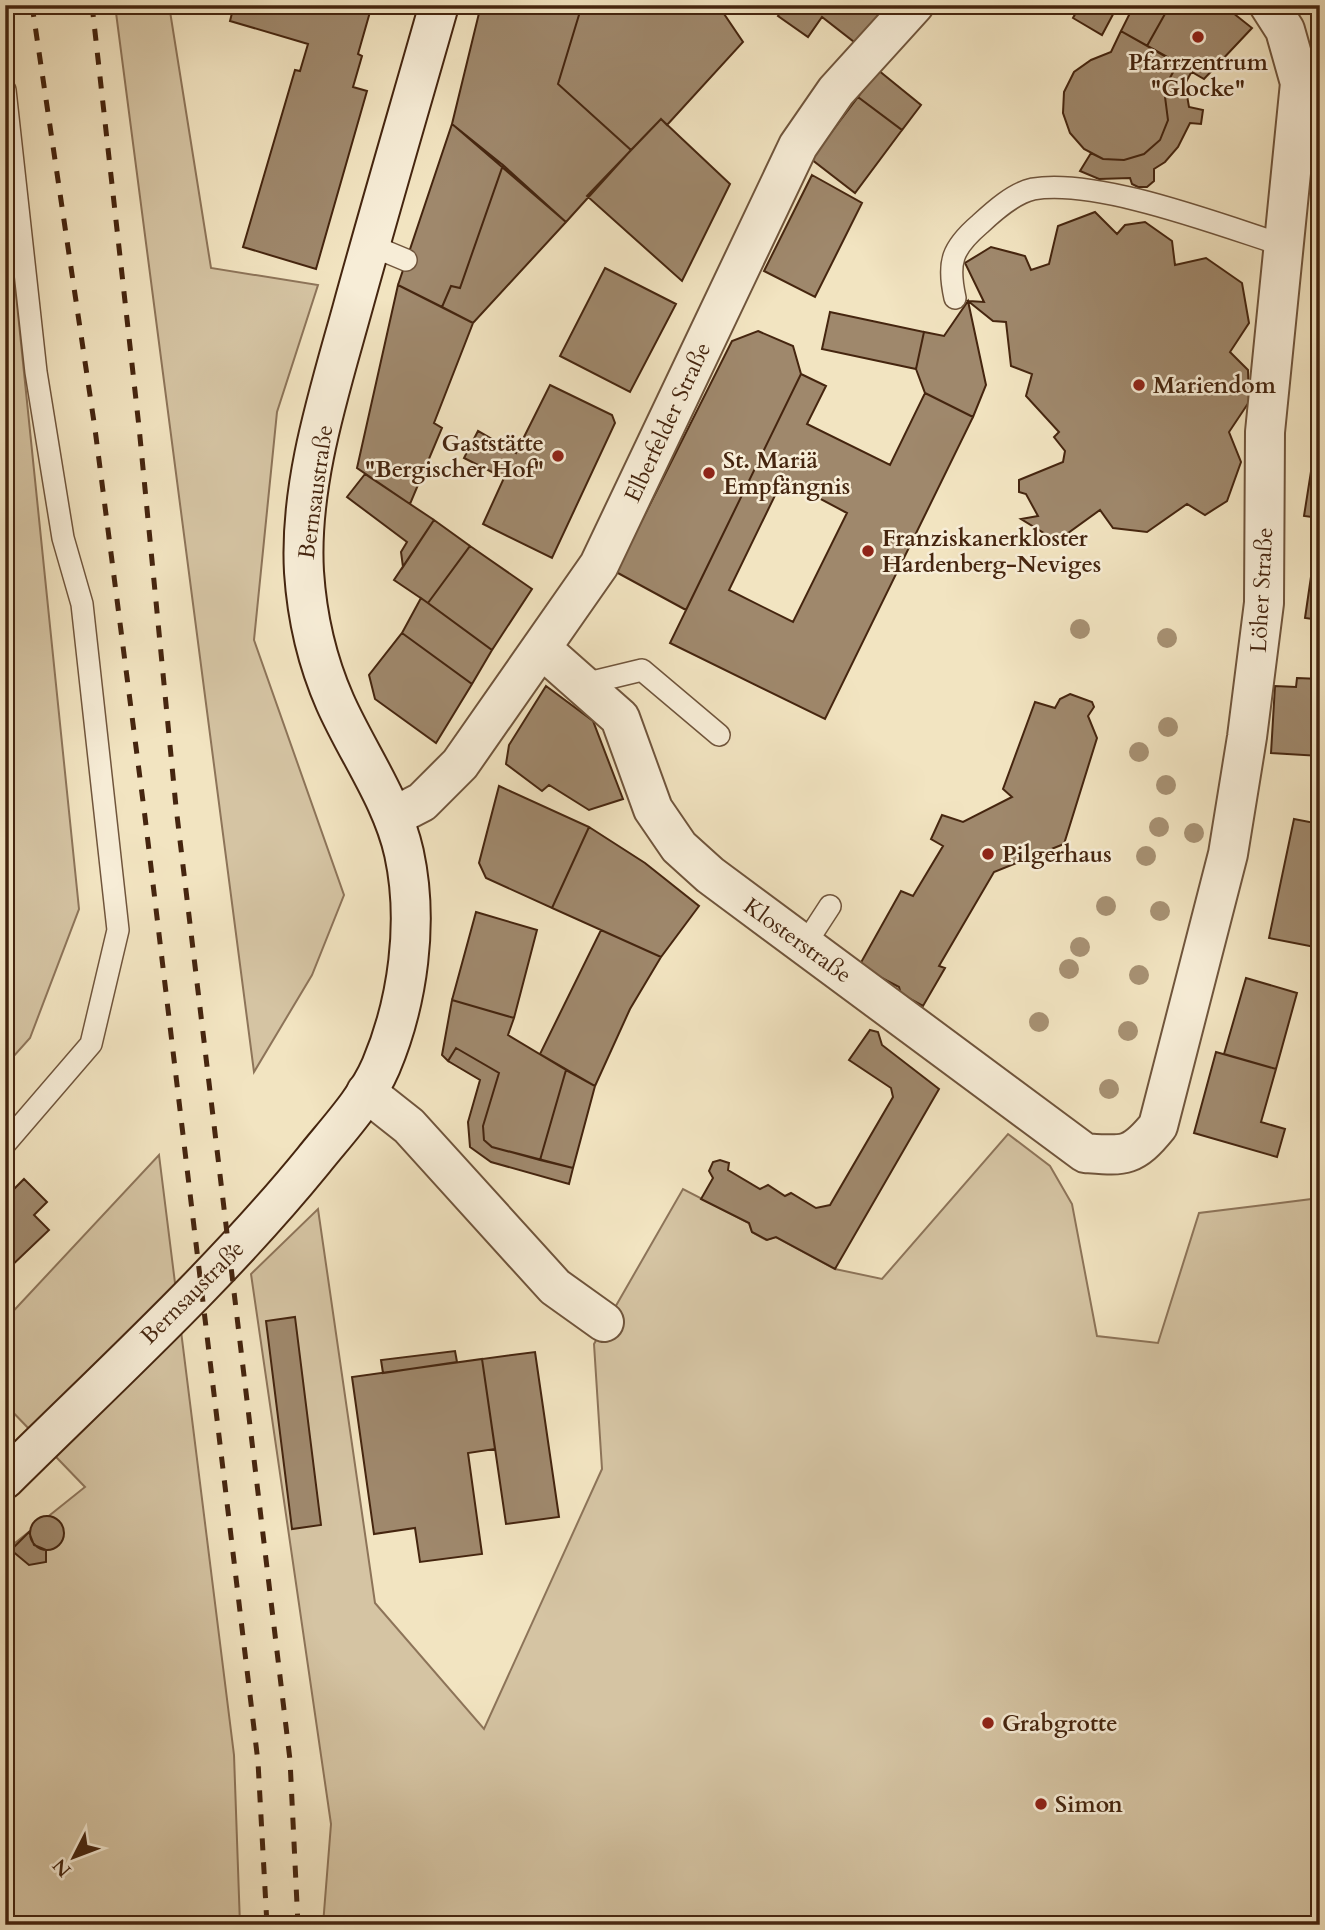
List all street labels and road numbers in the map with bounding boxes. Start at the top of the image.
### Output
street label: Elberfelder Straße [617,337,718,507]
street label: Bernsaustraße [291,423,340,561]
street label: Löher Straße [1243,527,1280,653]
street label: Klosterstraße [737,891,858,990]
street label: Bernsaustraße [134,1234,251,1351]

